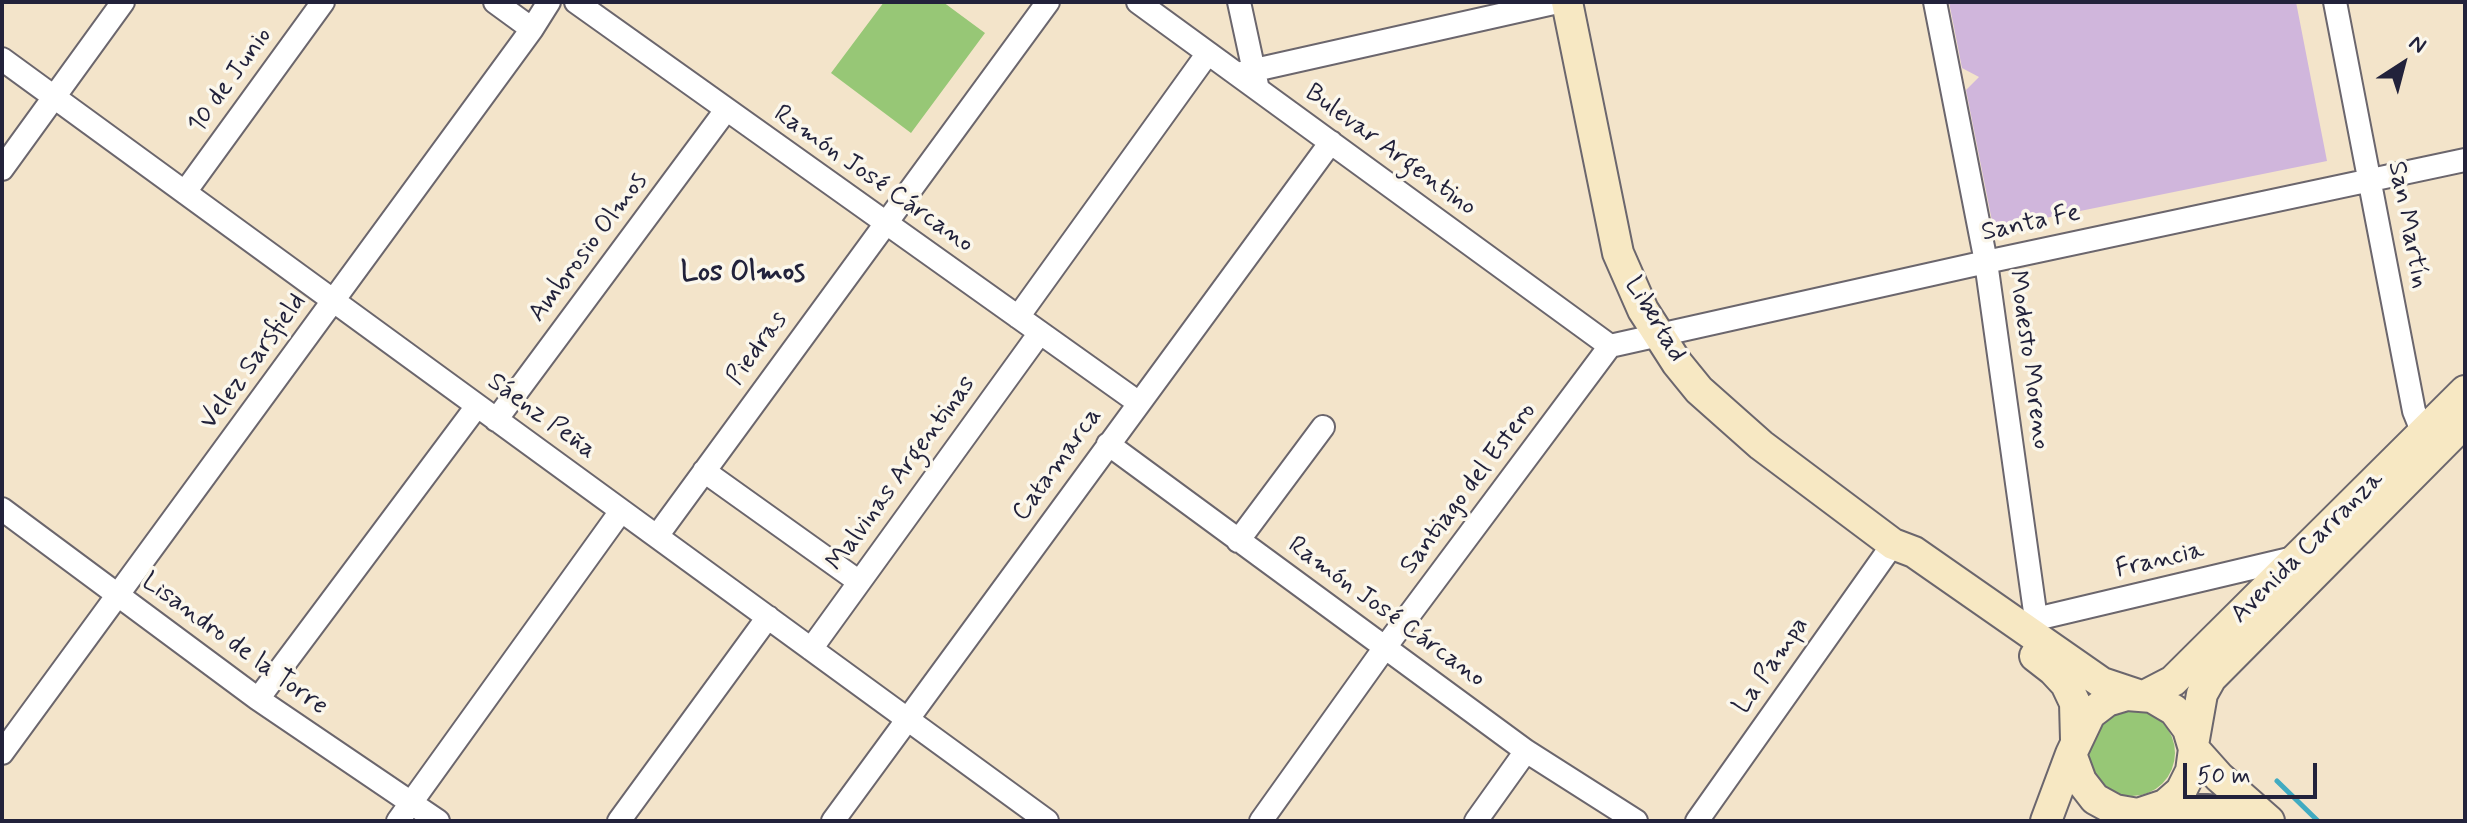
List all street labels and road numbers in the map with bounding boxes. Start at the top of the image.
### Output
street label: 10 de Junio [182,22,280,140]
street label: Bulevar Argentino [1298,78,1482,224]
street label: Ramón José Cárcano [767,99,979,261]
street label: San Martín [2379,159,2435,291]
street label: Ambrosio Olmos [523,167,655,329]
street label: Santa Fe [1979,198,2083,250]
street label: Modesto Moreno [2000,269,2056,451]
street label: Libertad [1616,272,1692,368]
street label: Velez Sarsfield [194,288,314,436]
street label: Piedras [721,306,795,392]
street label: Sáenz Peña [481,367,601,467]
street label: Malvinas Argentinas [821,370,983,578]
street label: Santiago del Estero [1394,397,1544,581]
street label: Catamarca [1006,402,1110,528]
street label: Avenida Carranza [2225,465,2391,631]
street label: Ramón José Cárcano [1281,531,1491,695]
street label: Francia [2113,536,2207,586]
street label: Lisandro de la Torre [135,567,333,723]
street label: La Pampa [1727,612,1817,720]

